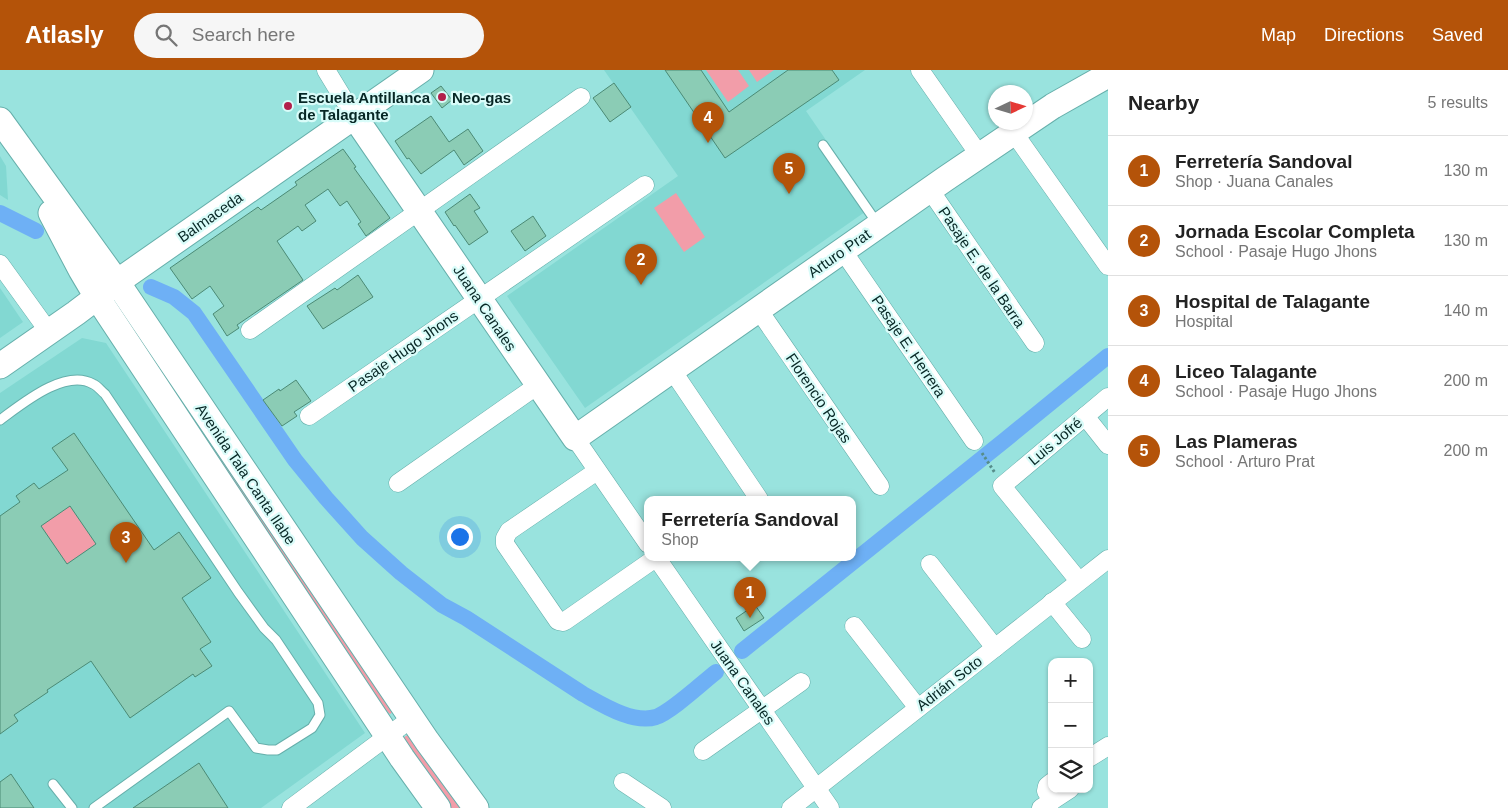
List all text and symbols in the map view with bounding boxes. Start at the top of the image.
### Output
search box [134,13,484,58]
text: Atlasly [25,21,104,48]
icon: search [152,21,180,49]
text: Search here [192,24,295,45]
text: Map [1261,25,1296,45]
text: Directions [1324,25,1404,45]
text: Saved [1432,25,1483,45]
north arrow [988,85,1033,130]
place label: Escuela Antillanca de Talagante [298,89,431,123]
place label: Neo-gas [452,89,511,106]
marker: Neo-gas [436,91,448,103]
text: Nearby [1128,91,1199,114]
text: 5 results [1428,94,1488,111]
marker: Escuela Antillanca de Talagante [282,100,294,112]
pin: 4 [692,102,724,143]
text: Ferretería Sandoval [1175,151,1352,172]
pin: 5 [773,153,805,194]
text: 1 [1140,162,1148,179]
text: 130 m [1444,162,1488,179]
text: Shop · Juana Canales [1175,173,1333,190]
street label: Balmaceda [174,188,246,245]
street label: Pasaje E. de la Barra [935,203,1029,331]
text: Jornada Escolar Completa [1175,221,1415,242]
street label: Arturo Prat [804,225,874,281]
text: 2 [1140,232,1148,249]
text: 130 m [1444,232,1488,249]
text: School · Pasaje Hugo Jhons [1175,243,1377,260]
pin: 2 [625,244,657,285]
street label: Juana Canales [450,262,520,354]
text: Hospital de Talagante [1175,291,1370,312]
street label: Pasaje E. Herrera [869,292,950,401]
text: 3 [1140,302,1148,319]
text: 140 m [1444,302,1488,319]
street label: Pasaje Hugo Jhons [345,307,461,395]
text: Hospital [1175,313,1233,330]
street label: Florencio Rojas [783,350,855,446]
text: Liceo Talagante [1175,361,1317,382]
text: 4 [1140,372,1148,389]
text: 200 m [1444,372,1488,389]
text: School · Pasaje Hugo Jhons [1175,383,1377,400]
street label: Avenida Tala Canta Ilabe [192,400,300,548]
street label: Luis Jofré [1025,414,1085,468]
text: Las Plameras [1175,431,1298,452]
text: 5 [1140,442,1148,459]
text: 200 m [1444,442,1488,459]
text: School · Arturo Prat [1175,453,1315,470]
popup [644,496,856,561]
text: Ferretería Sandoval [661,509,839,530]
pin: 3 [110,522,142,563]
your location [447,524,473,550]
text: Shop [661,531,699,548]
pin: 1 [734,577,766,618]
street label: Juana Canales [707,636,779,728]
street label: Adrián Soto [913,652,985,714]
map controls [1048,658,1093,793]
button: + [1048,658,1093,703]
button: − [1048,703,1093,748]
button: layers [1048,748,1093,793]

